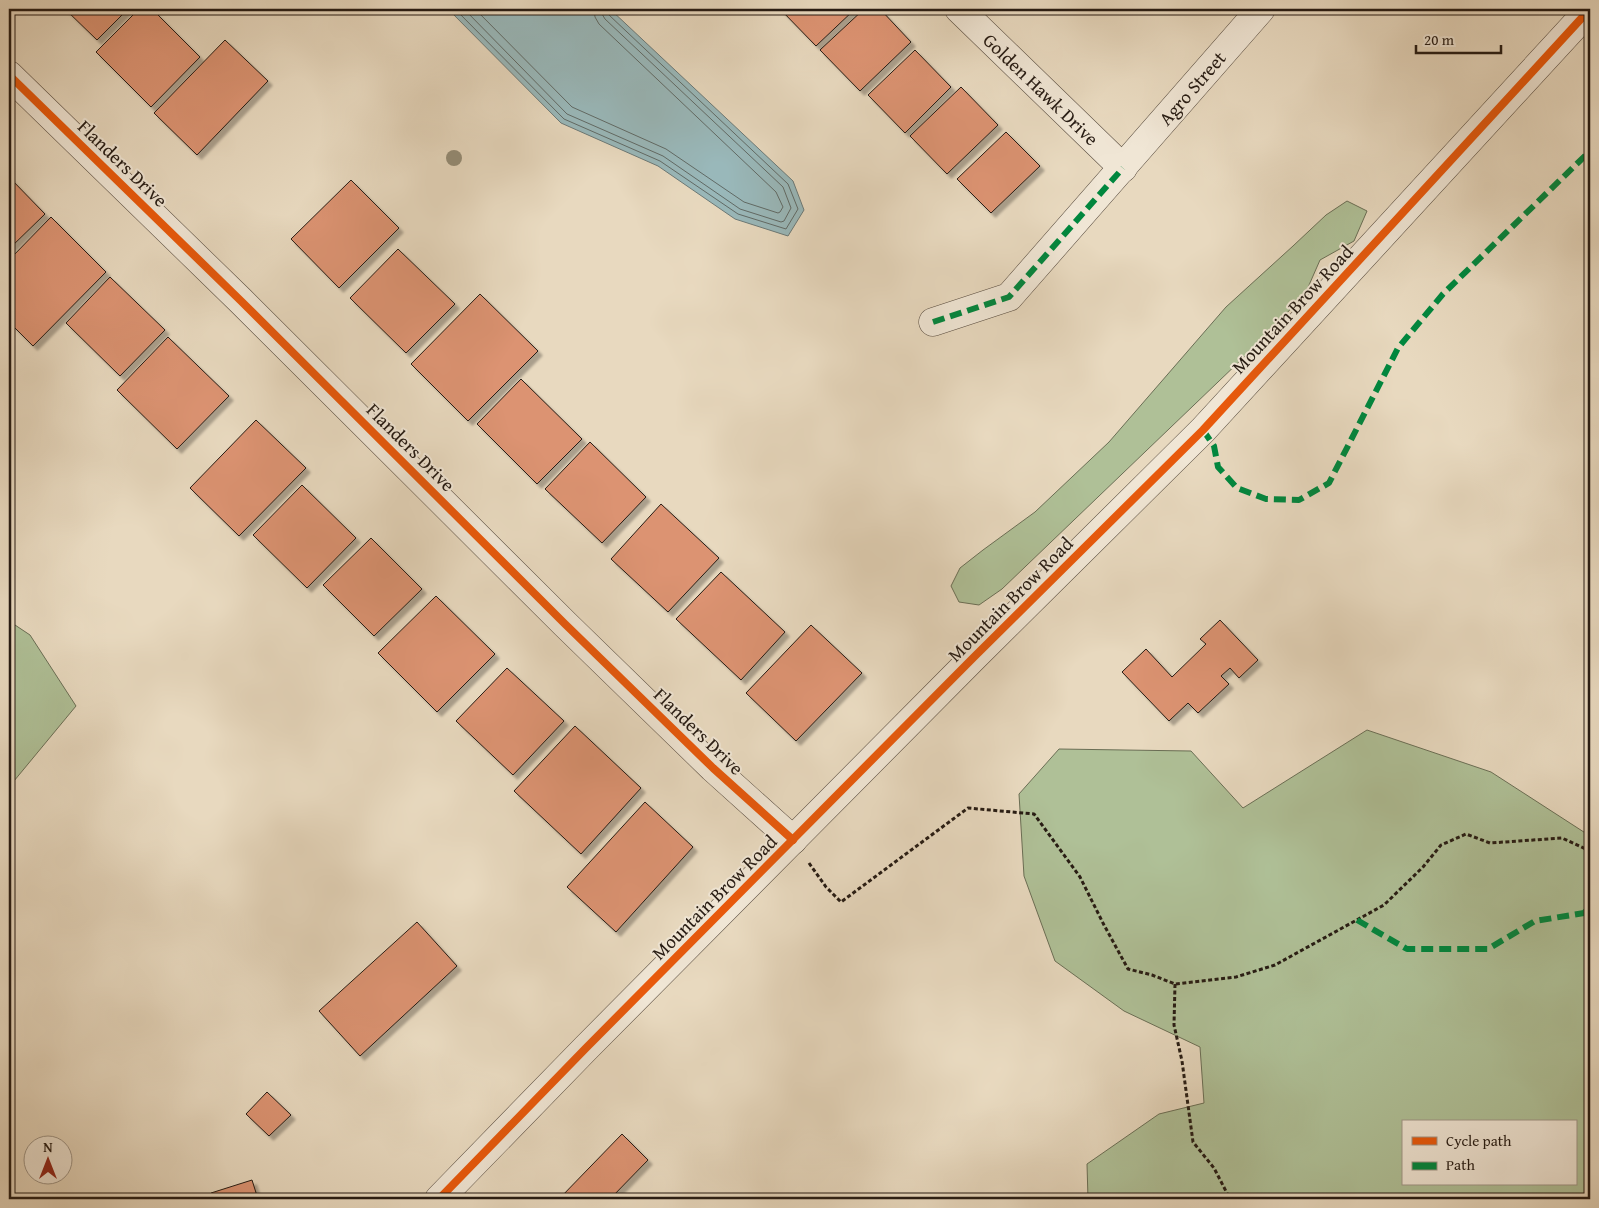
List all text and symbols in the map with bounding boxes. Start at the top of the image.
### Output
scale bar [1416,22,1502,54]
street label: Golden Hawk Drive [977,26,1105,152]
text: 20 m [1424,29,1455,50]
street label: Agro Street [1152,44,1232,131]
street label: Flanders Drive [72,113,174,213]
street label: Mountain Brow Road [1225,238,1360,380]
street label: Flanders Drive [360,396,462,498]
street label: Mountain Brow Road [941,529,1080,668]
street label: Flanders Drive [648,681,750,781]
street label: Mountain Brow Road [645,827,784,966]
legend [1402,1120,1576,1186]
text: Cycle path [1446,1130,1512,1151]
north arrow [22,1136,72,1186]
text: N [43,1137,53,1157]
text: Path [1446,1154,1475,1175]

